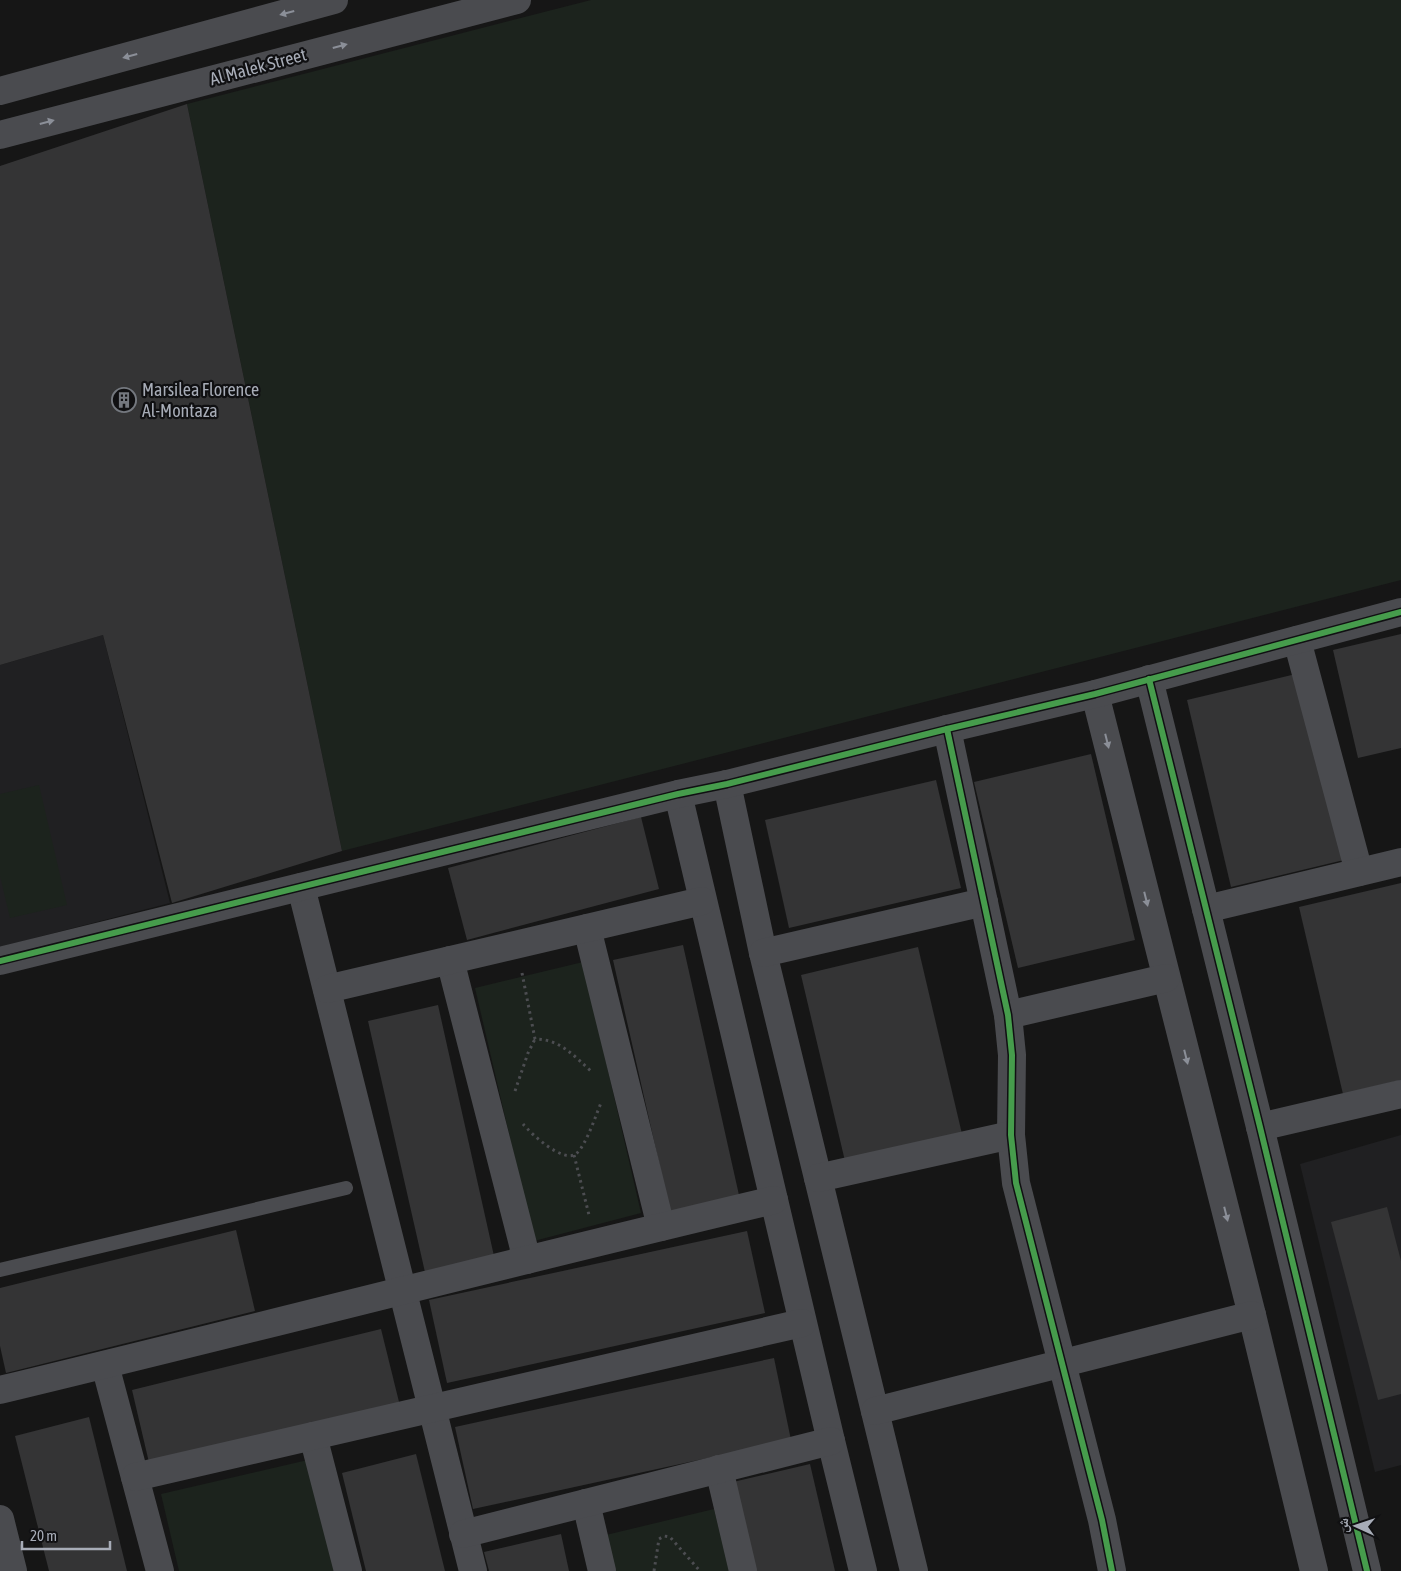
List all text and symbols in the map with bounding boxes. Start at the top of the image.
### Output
one-way arrow [280,9,295,17]
one-way arrow [332,42,347,50]
street label: Al Malek Street [207,44,308,89]
one-way arrow [123,52,138,60]
one-way arrow [40,117,55,125]
place label: Marsilea Florence Al-Montaza [142,379,259,421]
building icon: Marsilea Florence Al-Montaza [111,387,137,413]
one-way arrow [1103,734,1111,749]
one-way arrow [1142,892,1150,907]
one-way arrow [1182,1049,1190,1064]
one-way arrow [1222,1207,1230,1222]
north arrow [1331,1501,1381,1551]
text: ش [1335,1517,1352,1533]
scale bar [22,1518,110,1550]
text: 20 m [30,1527,57,1544]

